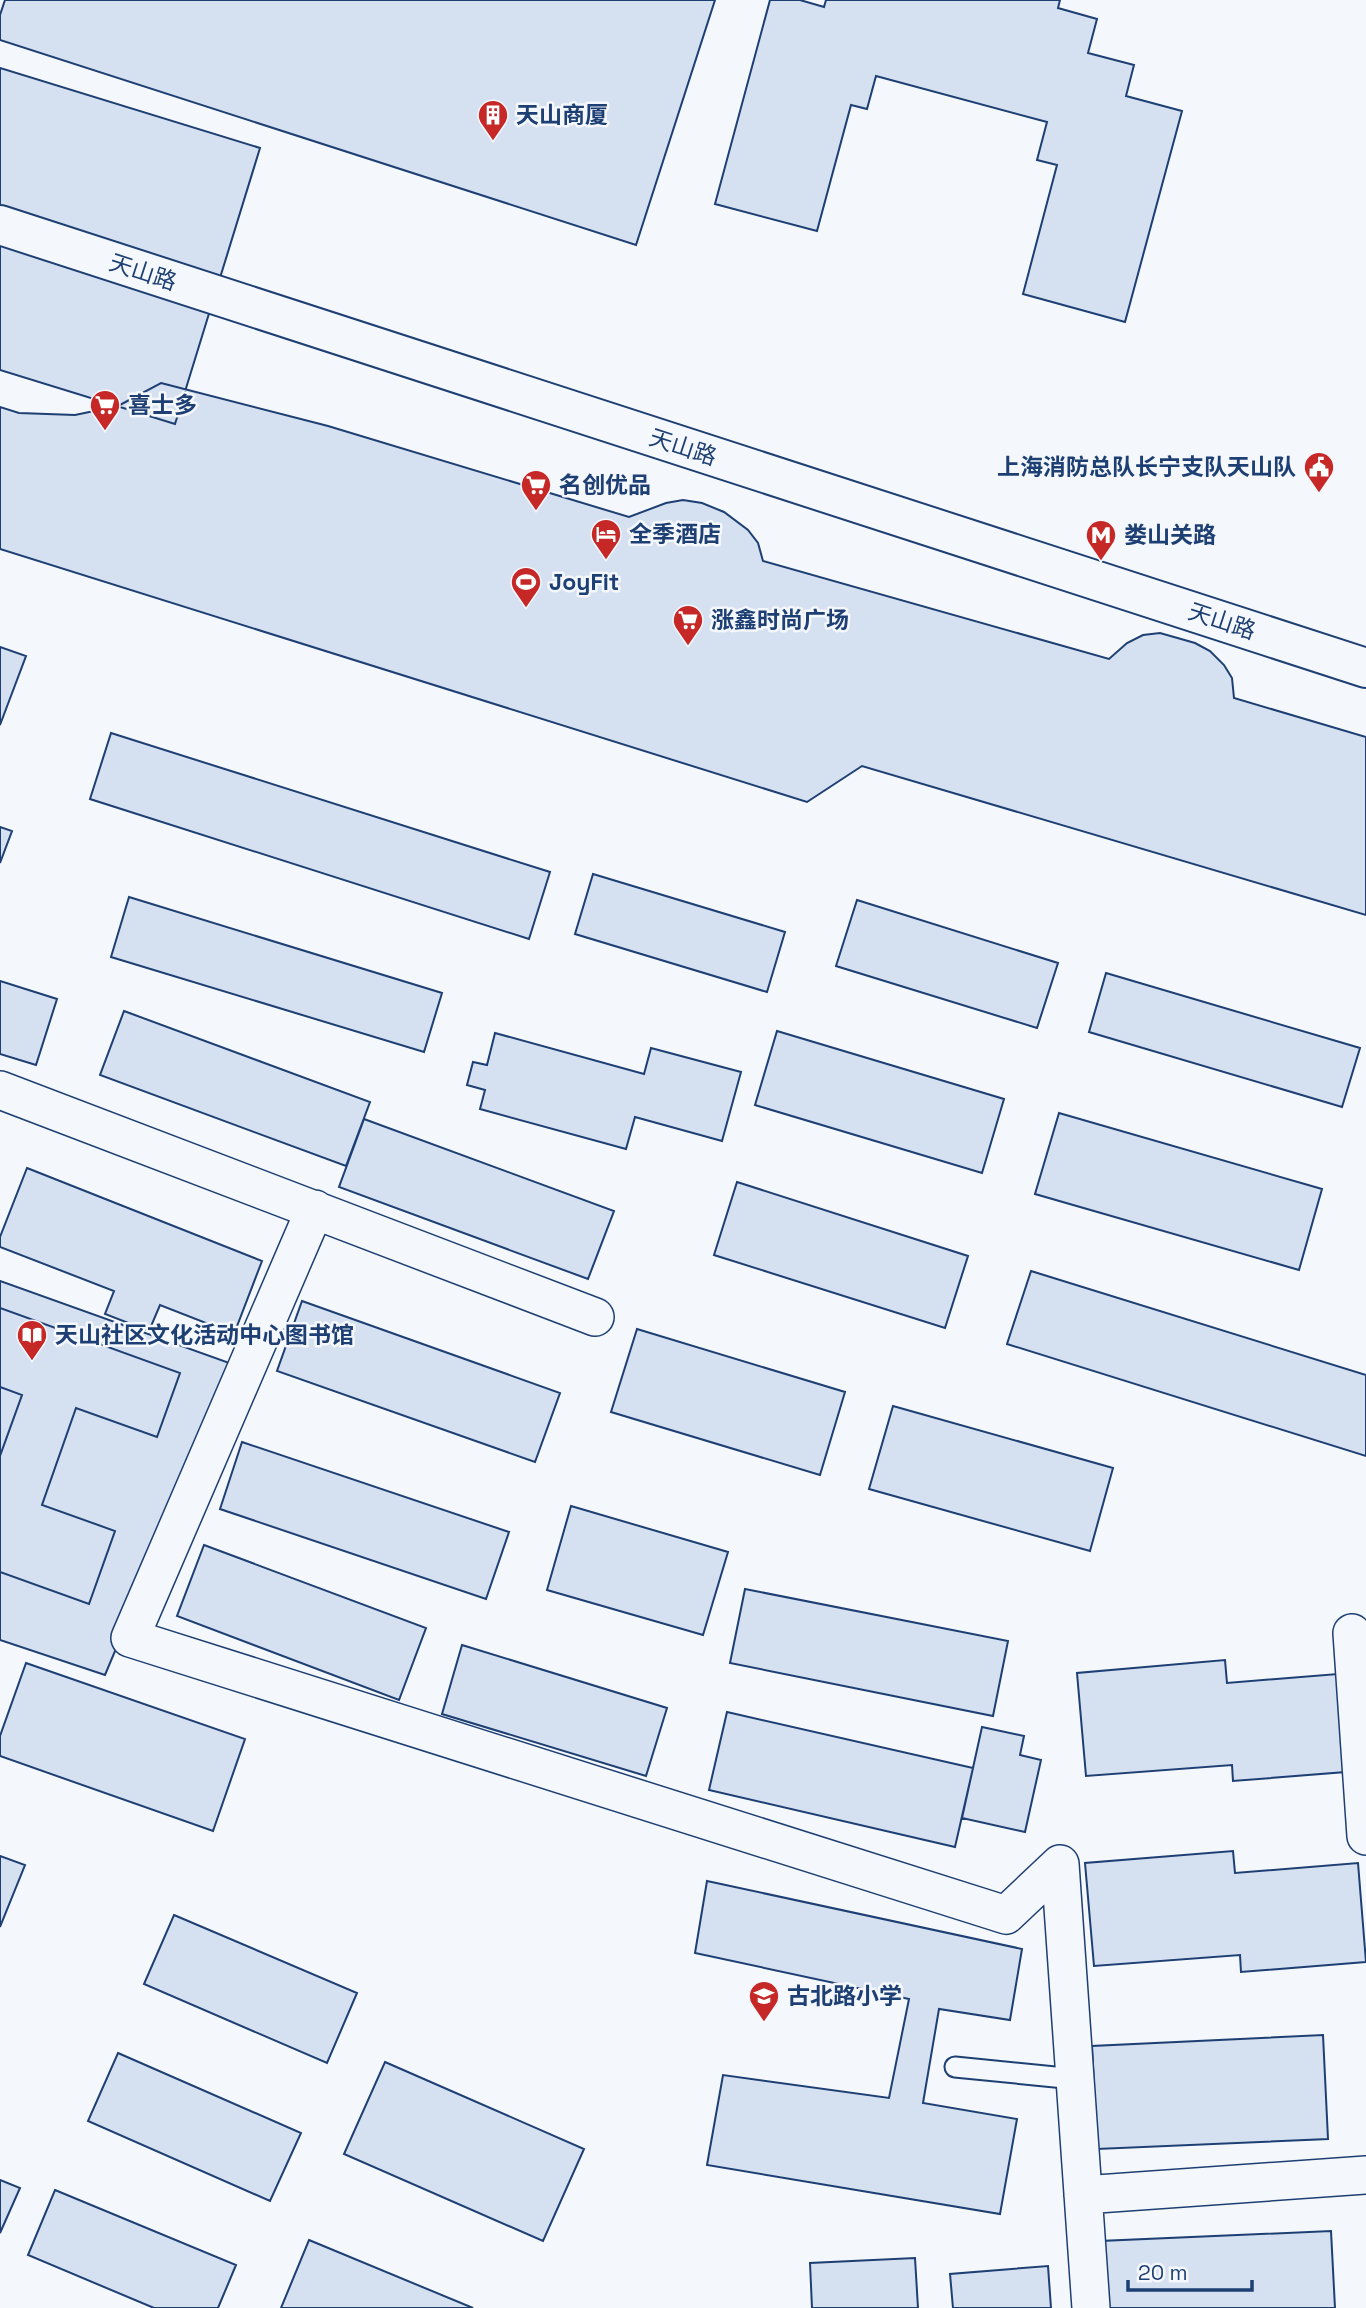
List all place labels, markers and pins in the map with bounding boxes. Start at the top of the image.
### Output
building icon: 天山商厦 [476,98,510,142]
place label: 天山商厦 [516,100,608,130]
supermarket icon: 喜士多 [88,388,122,432]
place label: 喜士多 [128,390,197,420]
public building icon: 上海消防总队长宁支队天山队 [1302,450,1336,494]
place label: 上海消防总队长宁支队天山队 [997,452,1296,482]
supermarket icon: 名创优品 [519,468,553,512]
place label: 名创优品 [559,470,651,500]
hotel icon: 全季酒店 [589,517,623,561]
metro station icon: 娄山关路 [1084,518,1118,562]
place label: 全季酒店 [629,519,721,549]
place label: 娄山关路 [1124,520,1216,550]
sports icon: JoyFit [509,565,543,609]
place label: JoyFit [549,567,619,597]
supermarket icon: 涨鑫时尚广场 [671,603,705,647]
place label: 涨鑫时尚广场 [711,605,849,635]
library icon: 天山社区文化活动中心图书馆 [15,1318,49,1362]
place label: 天山社区文化活动中心图书馆 [55,1320,354,1350]
school or university icon: 古北路小学 [747,1979,781,2023]
place label: 古北路小学 [787,1981,902,2011]

